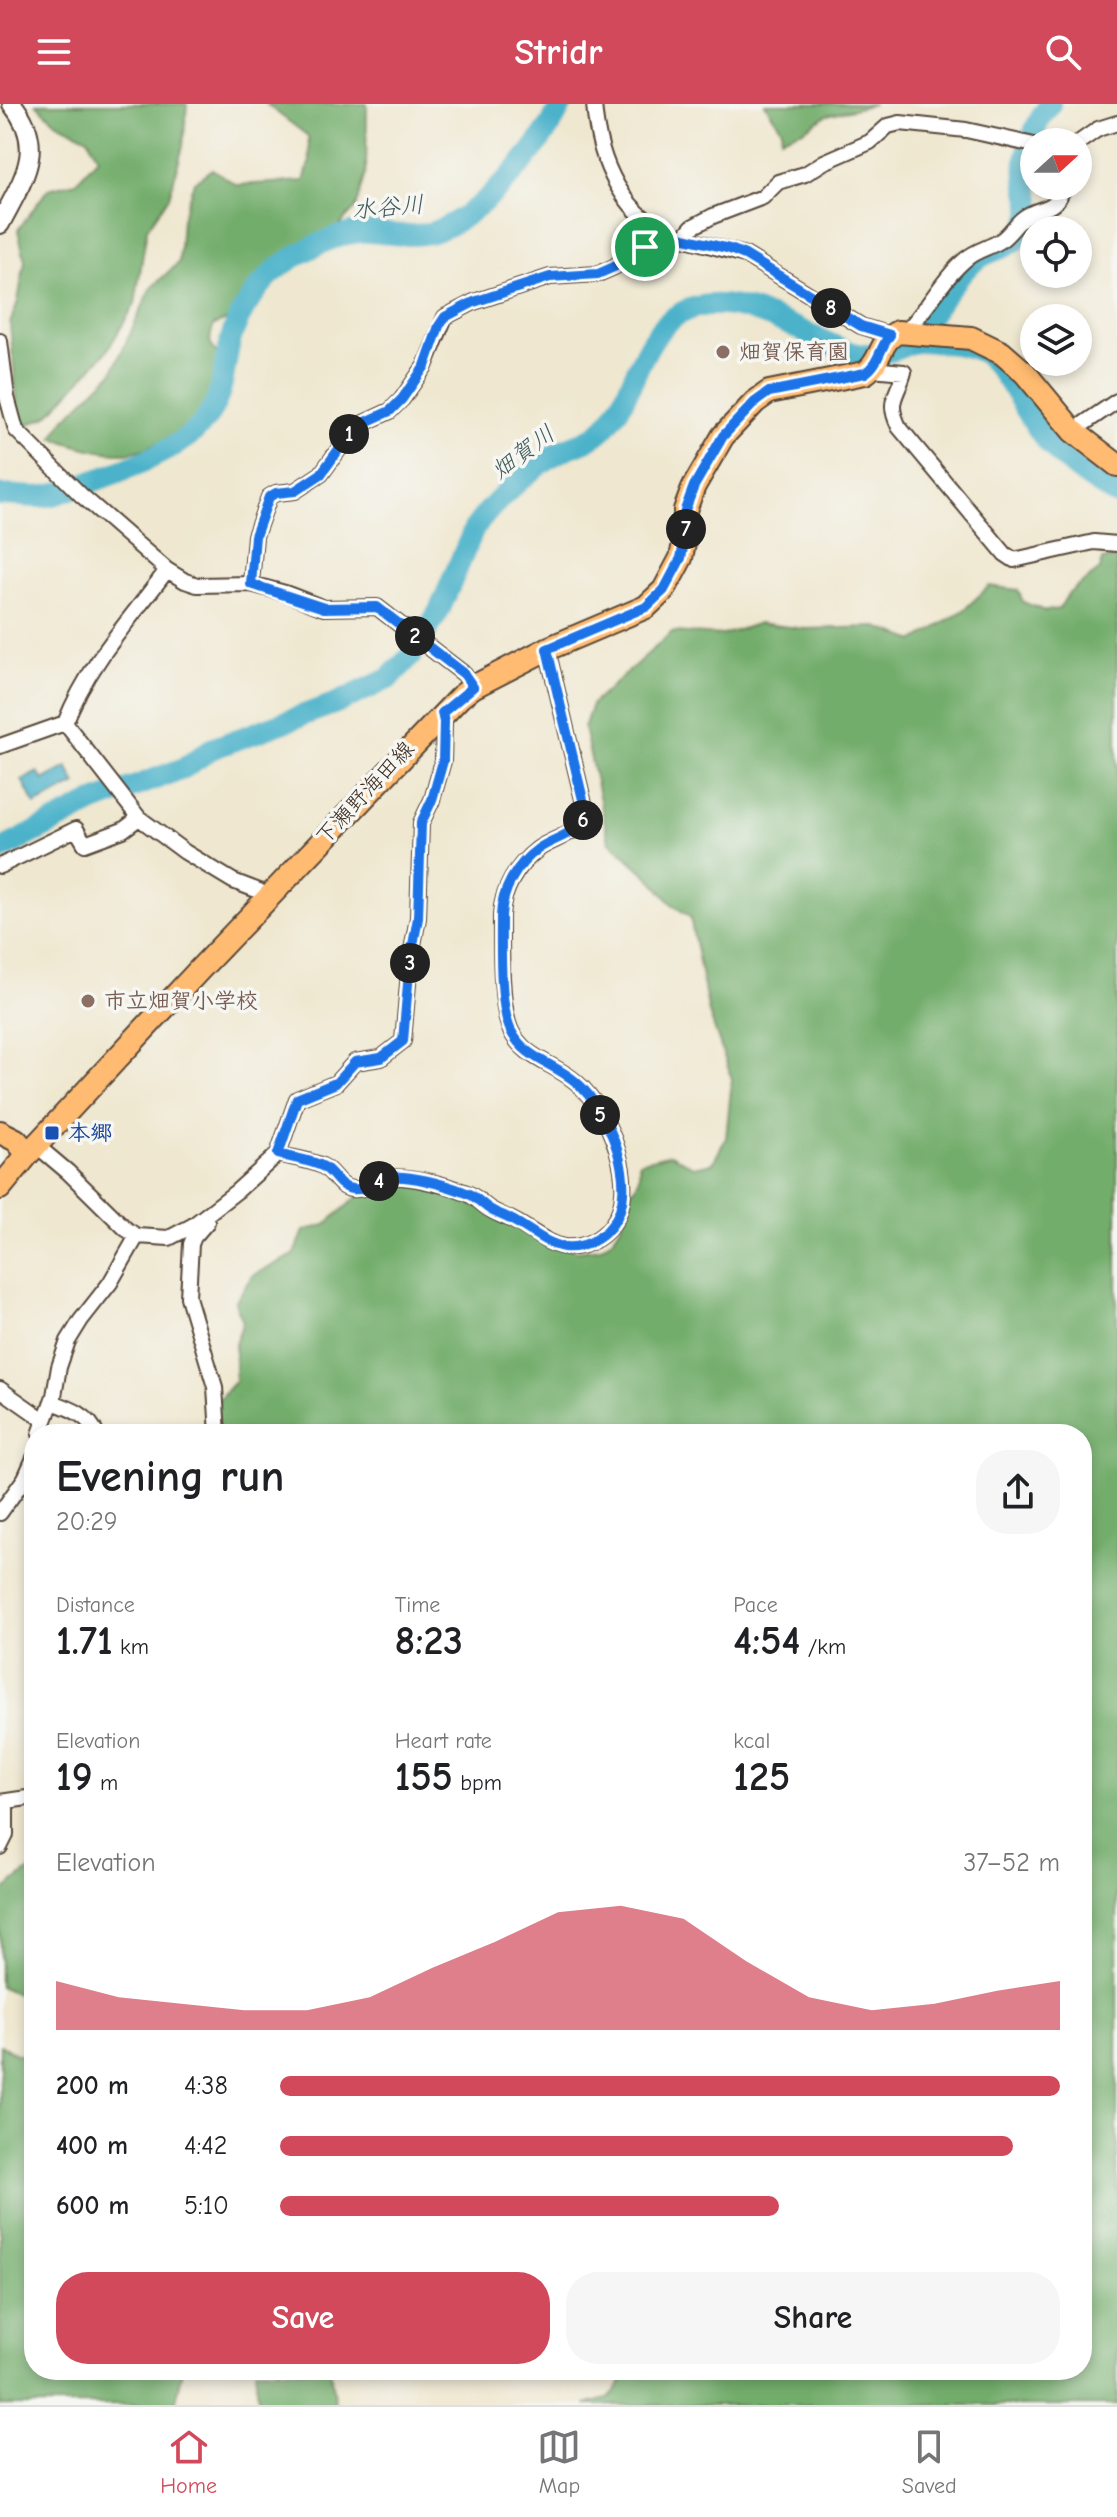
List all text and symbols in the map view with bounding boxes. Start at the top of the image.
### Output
icon: menu [32,30,76,74]
icon: search [1041,30,1085,74]
text: Stridr [514,32,603,73]
north arrow [1020,128,1092,200]
map controls [1020,128,1092,376]
water label: 水谷川 [351,190,425,224]
pin [611,213,679,281]
button: locate [1020,216,1092,288]
icon: arrive [623,225,667,269]
pin: 8 [811,288,851,328]
text: 8 [825,295,837,321]
button: layers [1020,304,1092,376]
place label: 畑賀保育園 [739,339,849,365]
marker: 畑賀保育園 [714,343,732,361]
pin: 1 [329,414,369,454]
water label: 畑賀川 [486,419,560,485]
text: 1 [345,421,353,447]
pin: 7 [666,509,706,549]
text: 7 [681,516,691,542]
pin: 2 [395,616,435,656]
text: 2 [410,623,420,649]
street label: 下瀬野海田線 [310,736,420,850]
pin: 6 [563,800,603,840]
text: 6 [577,807,589,833]
pin: 3 [390,943,430,983]
text: 3 [405,950,415,976]
place label: 市立畑賀小学校 [104,988,258,1014]
marker: 市立畑賀小学校 [79,992,97,1010]
pin: 5 [580,1095,620,1135]
text: 5 [594,1102,606,1128]
place label: 本郷 [68,1120,112,1146]
marker: 本郷 [43,1124,61,1142]
pin: 4 [359,1161,399,1201]
text: 4 [374,1168,384,1194]
button: share [976,1450,1060,1534]
text: Evening run [56,1451,284,1502]
text: 20:29 [56,1507,118,1537]
text: Distance [56,1592,135,1618]
text: Time [395,1592,440,1618]
text: Pace [733,1592,778,1618]
text: 1.71 [56,1618,113,1664]
text: 8:23 [395,1618,463,1664]
text: 4:54 [733,1618,800,1664]
text: km [113,1634,149,1660]
text: /km [800,1634,846,1660]
text: Elevation [56,1728,140,1754]
text: Heart rate [395,1728,492,1754]
text: kcal [733,1728,770,1754]
text: 19 [56,1754,93,1800]
text: 155 [395,1754,453,1800]
text: 125 [733,1754,790,1800]
text: m [93,1770,118,1796]
text: bpm [453,1770,502,1796]
text: Elevation [56,1848,156,1878]
text: 37–52 m [963,1848,1060,1878]
text: 200 m [56,2071,129,2101]
text: 4:38 [184,2071,228,2101]
text: 400 m [56,2131,128,2161]
text: 4:42 [184,2131,227,2161]
text: 600 m [56,2191,129,2221]
text: 5:10 [184,2191,229,2221]
button: Save [56,2272,550,2364]
button: Share [566,2272,1060,2364]
tab: Home [160,2425,217,2499]
tab: Map [537,2425,581,2499]
tab: Saved [902,2425,957,2499]

